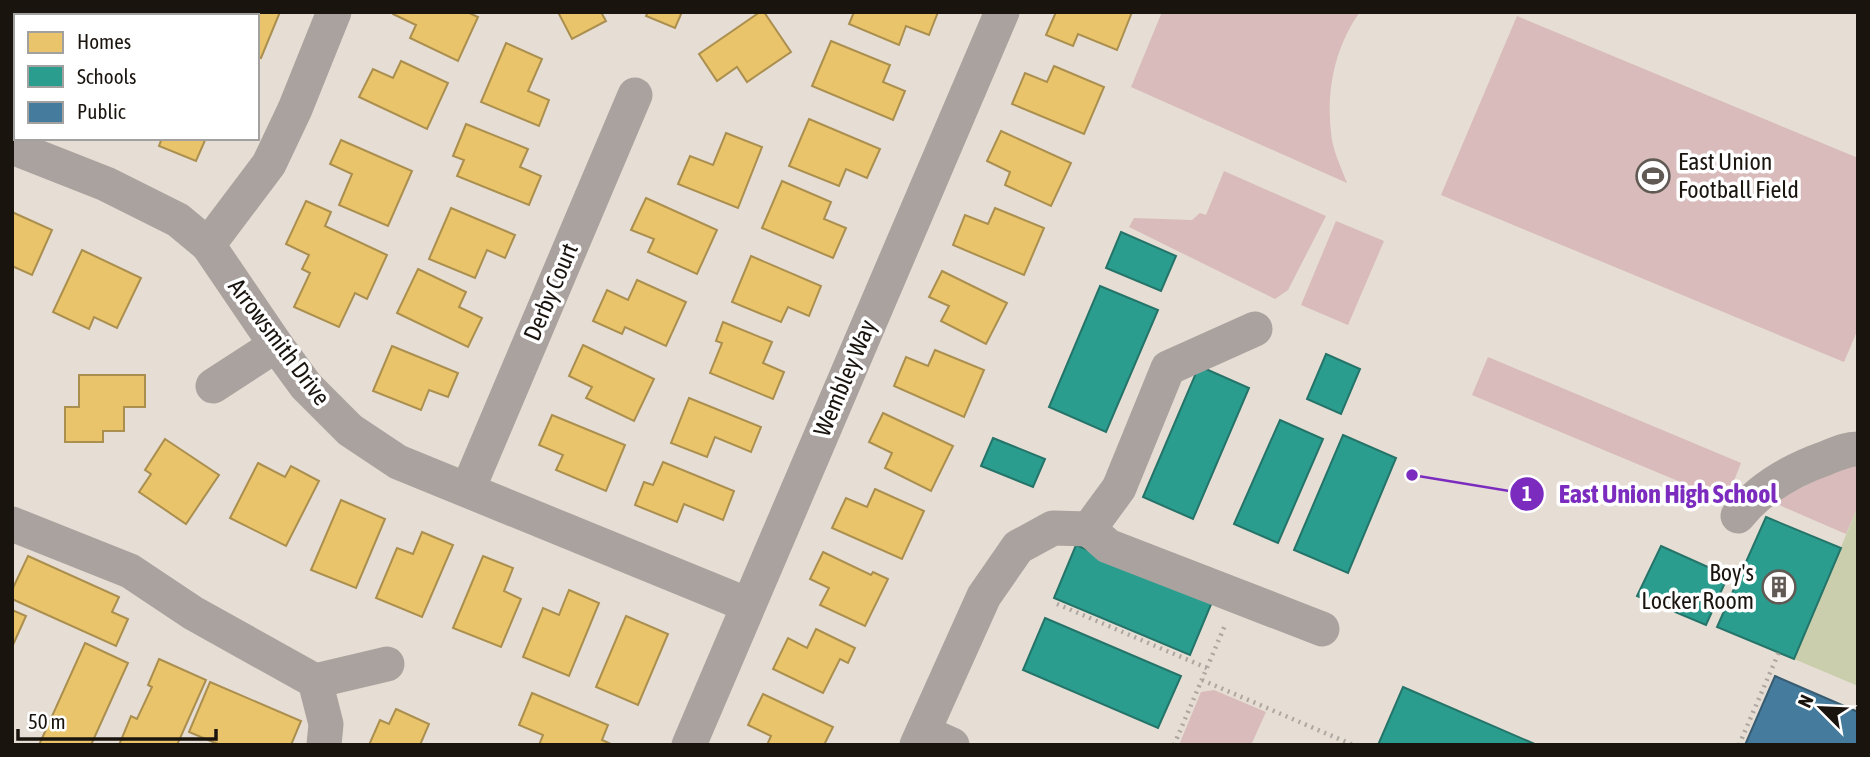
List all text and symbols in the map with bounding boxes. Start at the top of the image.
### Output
legend [14,14,259,140]
text: Homes [77,29,131,53]
text: Schools [77,64,137,88]
text: Public [77,99,126,123]
place label: East Union Football Field [1678,148,1799,203]
sports icon: East Union Football Field [1634,157,1672,195]
street label: Derby Court [518,239,583,345]
street label: Arrowsmith Drive [223,273,336,410]
street label: Wembley Way [808,315,881,440]
callout: East Union High School [1510,471,1791,518]
text: East Union High School [1559,479,1778,509]
text: 1 [1522,481,1532,505]
place label: Boy's Locker Room [1641,559,1754,614]
building icon: Boy's Locker Room [1760,568,1798,606]
north arrow [1786,673,1856,743]
text: N [1793,691,1818,711]
scale bar [18,698,215,742]
text: 50 m [28,709,66,733]

